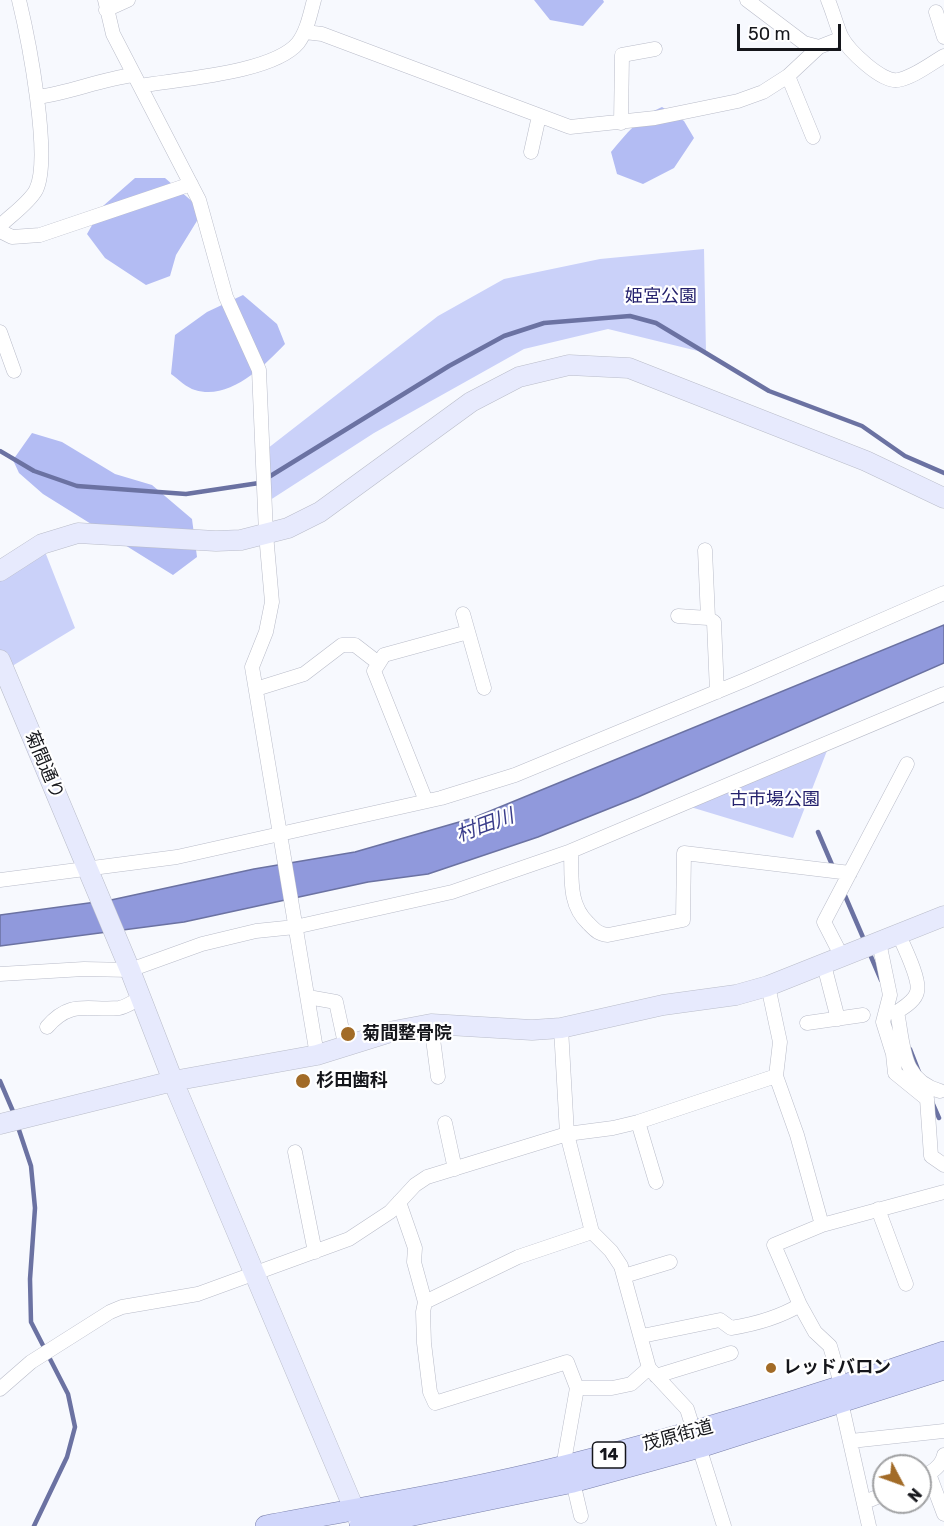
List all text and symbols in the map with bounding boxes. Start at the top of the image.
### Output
scale bar [740,12,844,50]
text: 50 m [748,23,791,45]
park label: 姫宮公園 [625,286,697,308]
street label: 菊間通り [20,728,68,802]
park label: 古市場公園 [730,789,820,811]
water label: 村田川 [453,804,517,848]
place label: 菊間整骨院 [362,1023,452,1045]
marker: 菊間整骨院 [339,1025,357,1043]
place label: 杉田歯科 [316,1070,388,1092]
marker: 杉田歯科 [294,1072,312,1090]
place label: レッドバロン [783,1357,891,1379]
marker: レッドバロン [764,1361,778,1375]
street label: 茂原街道 [640,1416,716,1456]
road number: 14 [592,1442,626,1468]
north arrow [872,1454,932,1514]
text: N [904,1484,925,1505]

